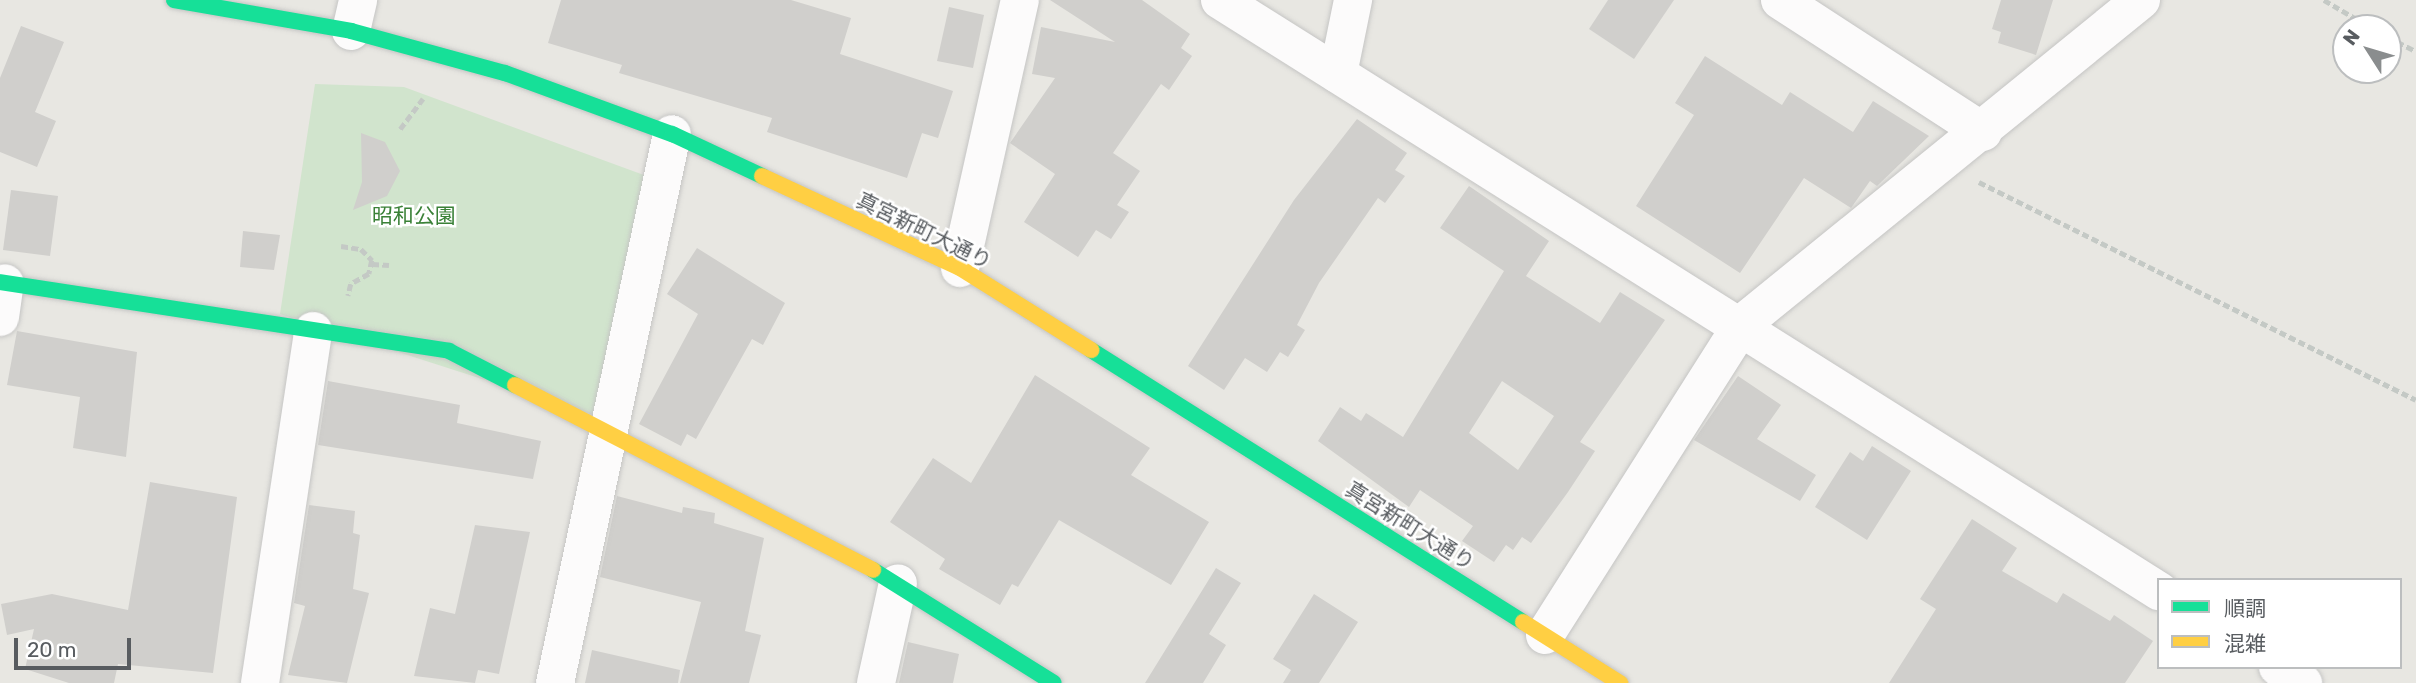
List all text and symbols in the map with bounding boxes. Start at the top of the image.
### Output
north arrow [2332,14,2402,84]
text: N [2338,25,2365,50]
street label: 真宮新町大通り [852,187,996,275]
park label: 昭和公園 [372,203,456,229]
street label: 真宮新町大通り [1341,476,1479,576]
legend [2157,578,2402,669]
text: 順調 [2224,596,2266,621]
scale bar [18,624,135,668]
text: 混雑 [2224,631,2266,656]
text: 20 m [27,637,76,662]

